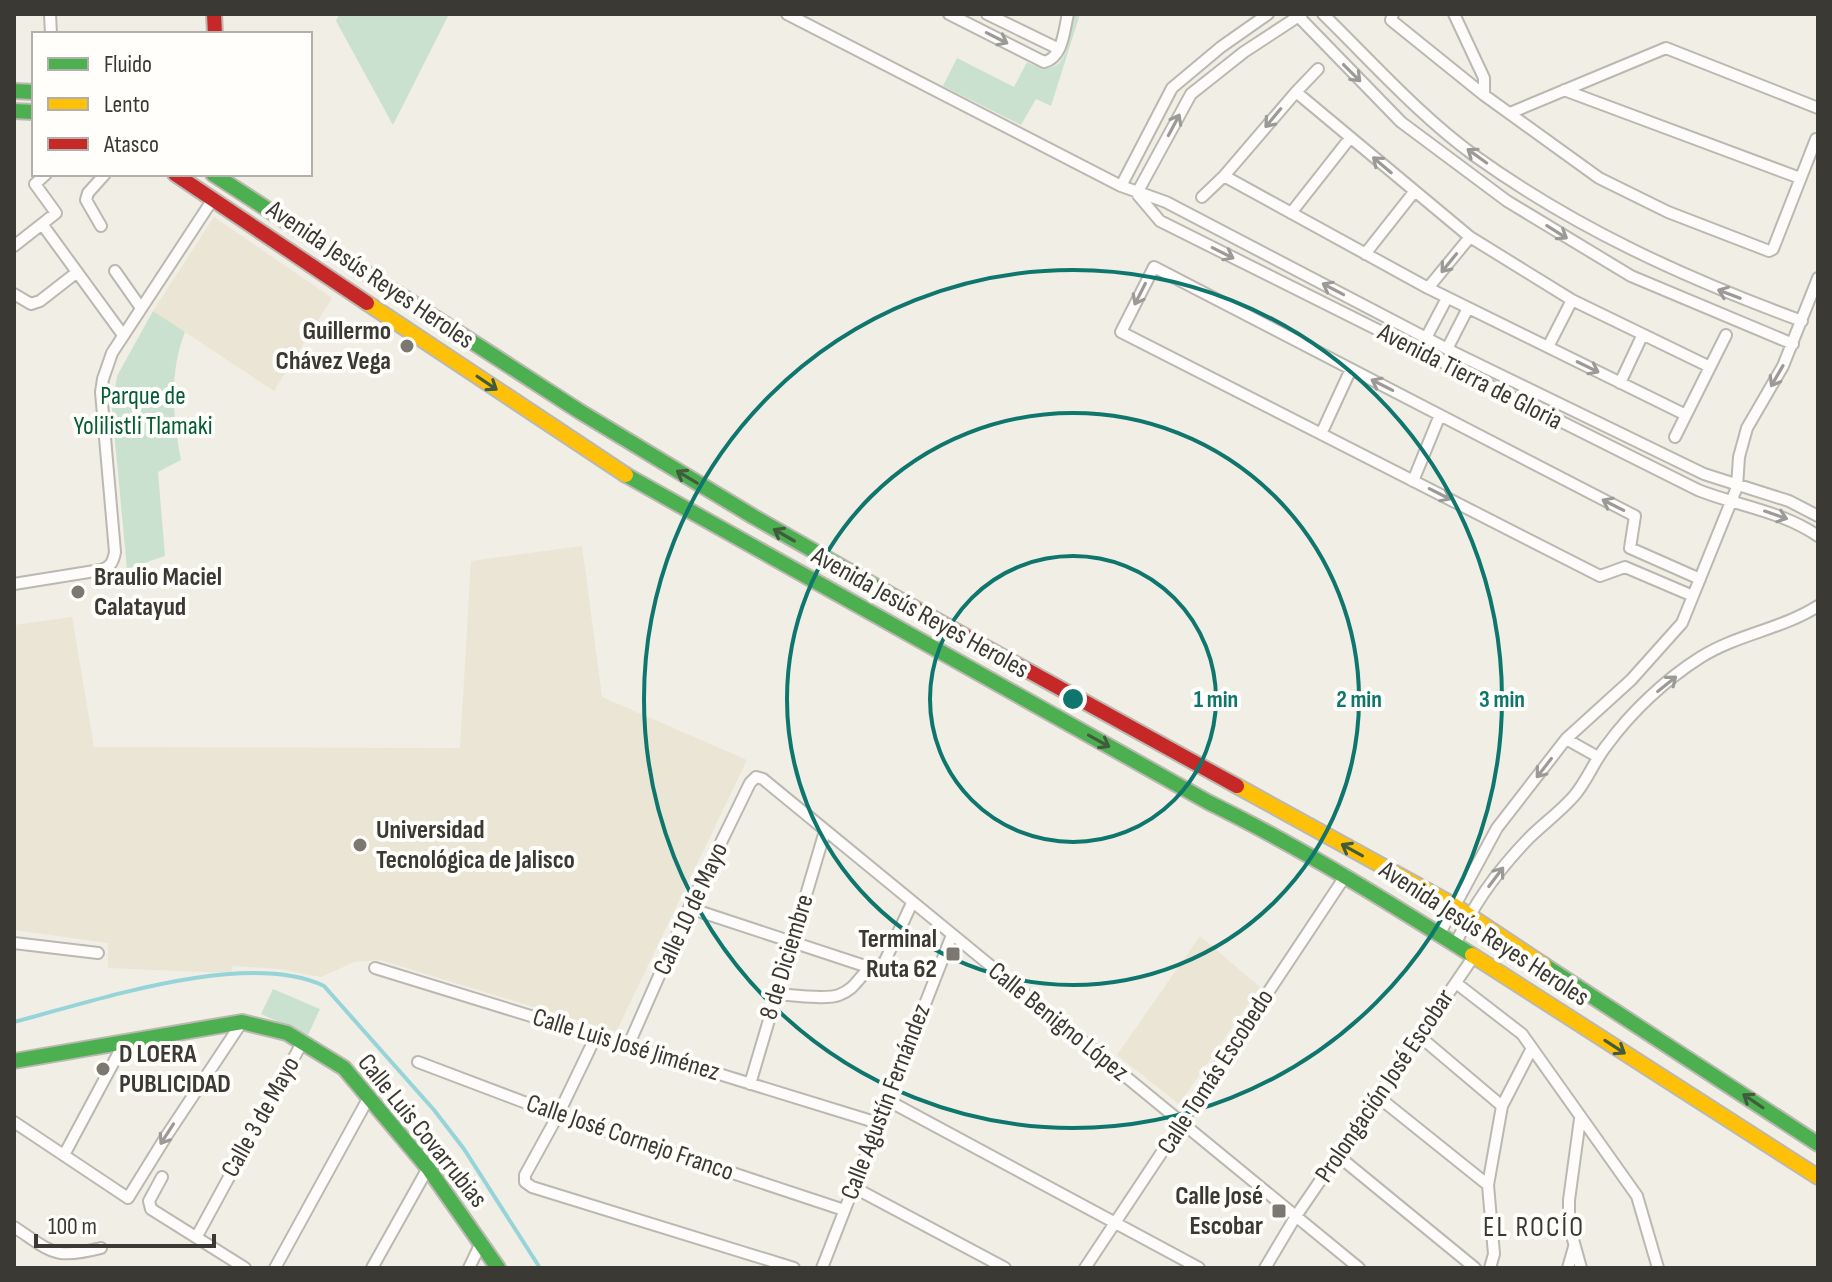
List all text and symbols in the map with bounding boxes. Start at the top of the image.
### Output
one-way arrow [984,31,1008,46]
legend [32,32,312,176]
text: Fluido [104,50,152,79]
one-way arrow [1342,63,1361,82]
text: Lento [104,90,150,119]
one-way arrow [1264,107,1282,128]
one-way arrow [1167,113,1182,137]
text: Atasco [103,130,159,159]
one-way arrow [1466,148,1488,164]
one-way arrow [1372,156,1393,174]
street label: Avenida Jesús Reyes Heroles [260,194,480,356]
one-way arrow [1545,225,1568,241]
one-way arrow [1210,245,1234,261]
one-way arrow [1440,252,1458,272]
one-way arrow [1322,281,1346,297]
one-way arrow [1132,282,1147,306]
one-way arrow [1717,286,1741,300]
place label: Guillermo Chávez Vega [276,316,391,377]
street label: Avenida Tierra de Gloria [1372,317,1567,437]
marker: Guillermo Chávez Vega [398,337,416,355]
one-way arrow [1576,360,1600,375]
one-way arrow [1769,364,1785,387]
one-way arrow [476,374,498,391]
one-way arrow [1371,377,1395,393]
park label: Parque de Yolilistli Tlamaki [74,381,213,442]
one-way arrow [676,469,699,485]
one-way arrow [1427,487,1451,503]
one-way arrow [1602,497,1625,512]
one-way arrow [1763,509,1788,523]
one-way arrow [773,527,796,543]
street label: Avenida Jesús Reyes Heroles [805,540,1034,686]
place label: Braulio Maciel Calatayud [94,562,222,623]
marker: Braulio Maciel Calatayud [69,583,87,601]
one-way arrow [1656,675,1677,692]
centre of rings [1059,685,1087,713]
text: 1 min [1194,685,1238,714]
text: 2 min [1336,685,1382,714]
text: 3 min [1479,685,1525,714]
one-way arrow [1087,734,1111,749]
one-way arrow [1536,757,1553,778]
place label: Universidad Tecnológica de Jalisco [376,815,575,876]
marker: Universidad Tecnológica de Jalisco [351,836,369,854]
street label: Calle 10 de Mayo [647,838,735,980]
one-way arrow [1340,841,1364,857]
street label: Avenida Jesús Reyes Heroles [1373,854,1594,1013]
one-way arrow [1488,867,1505,888]
street label: 8 de Diciembre [753,891,821,1023]
place label: Terminal Ruta 62 [858,924,937,985]
marker: Terminal Ruta 62 [944,945,962,963]
street label: Calle Benigno López [982,956,1134,1088]
street label: Prolongación José Escobar [1309,983,1461,1188]
street label: Calle Tomás Escobedo [1151,984,1281,1160]
street label: Calle Agustín Fernández [834,1000,938,1204]
street label: Calle Luis José Jiménez [529,1002,723,1088]
one-way arrow [1604,1038,1626,1055]
place label: D LOERA PUBLICIDAD [119,1039,231,1100]
street label: Calle Luis Covarrubias [351,1048,493,1214]
street label: Calle 3 de Mayo [215,1051,307,1183]
marker: D LOERA PUBLICIDAD [94,1060,112,1078]
street label: Calle José Cornejo Franco [522,1088,738,1188]
one-way arrow [1742,1093,1765,1109]
one-way arrow [159,1122,176,1144]
place label: Calle José Escobar [1175,1181,1263,1242]
scale bar [36,1198,214,1248]
marker: Calle José Escobar [1270,1202,1288,1220]
district label: EL ROCÍO [1483,1211,1585,1244]
text: 100 m [48,1212,97,1241]

